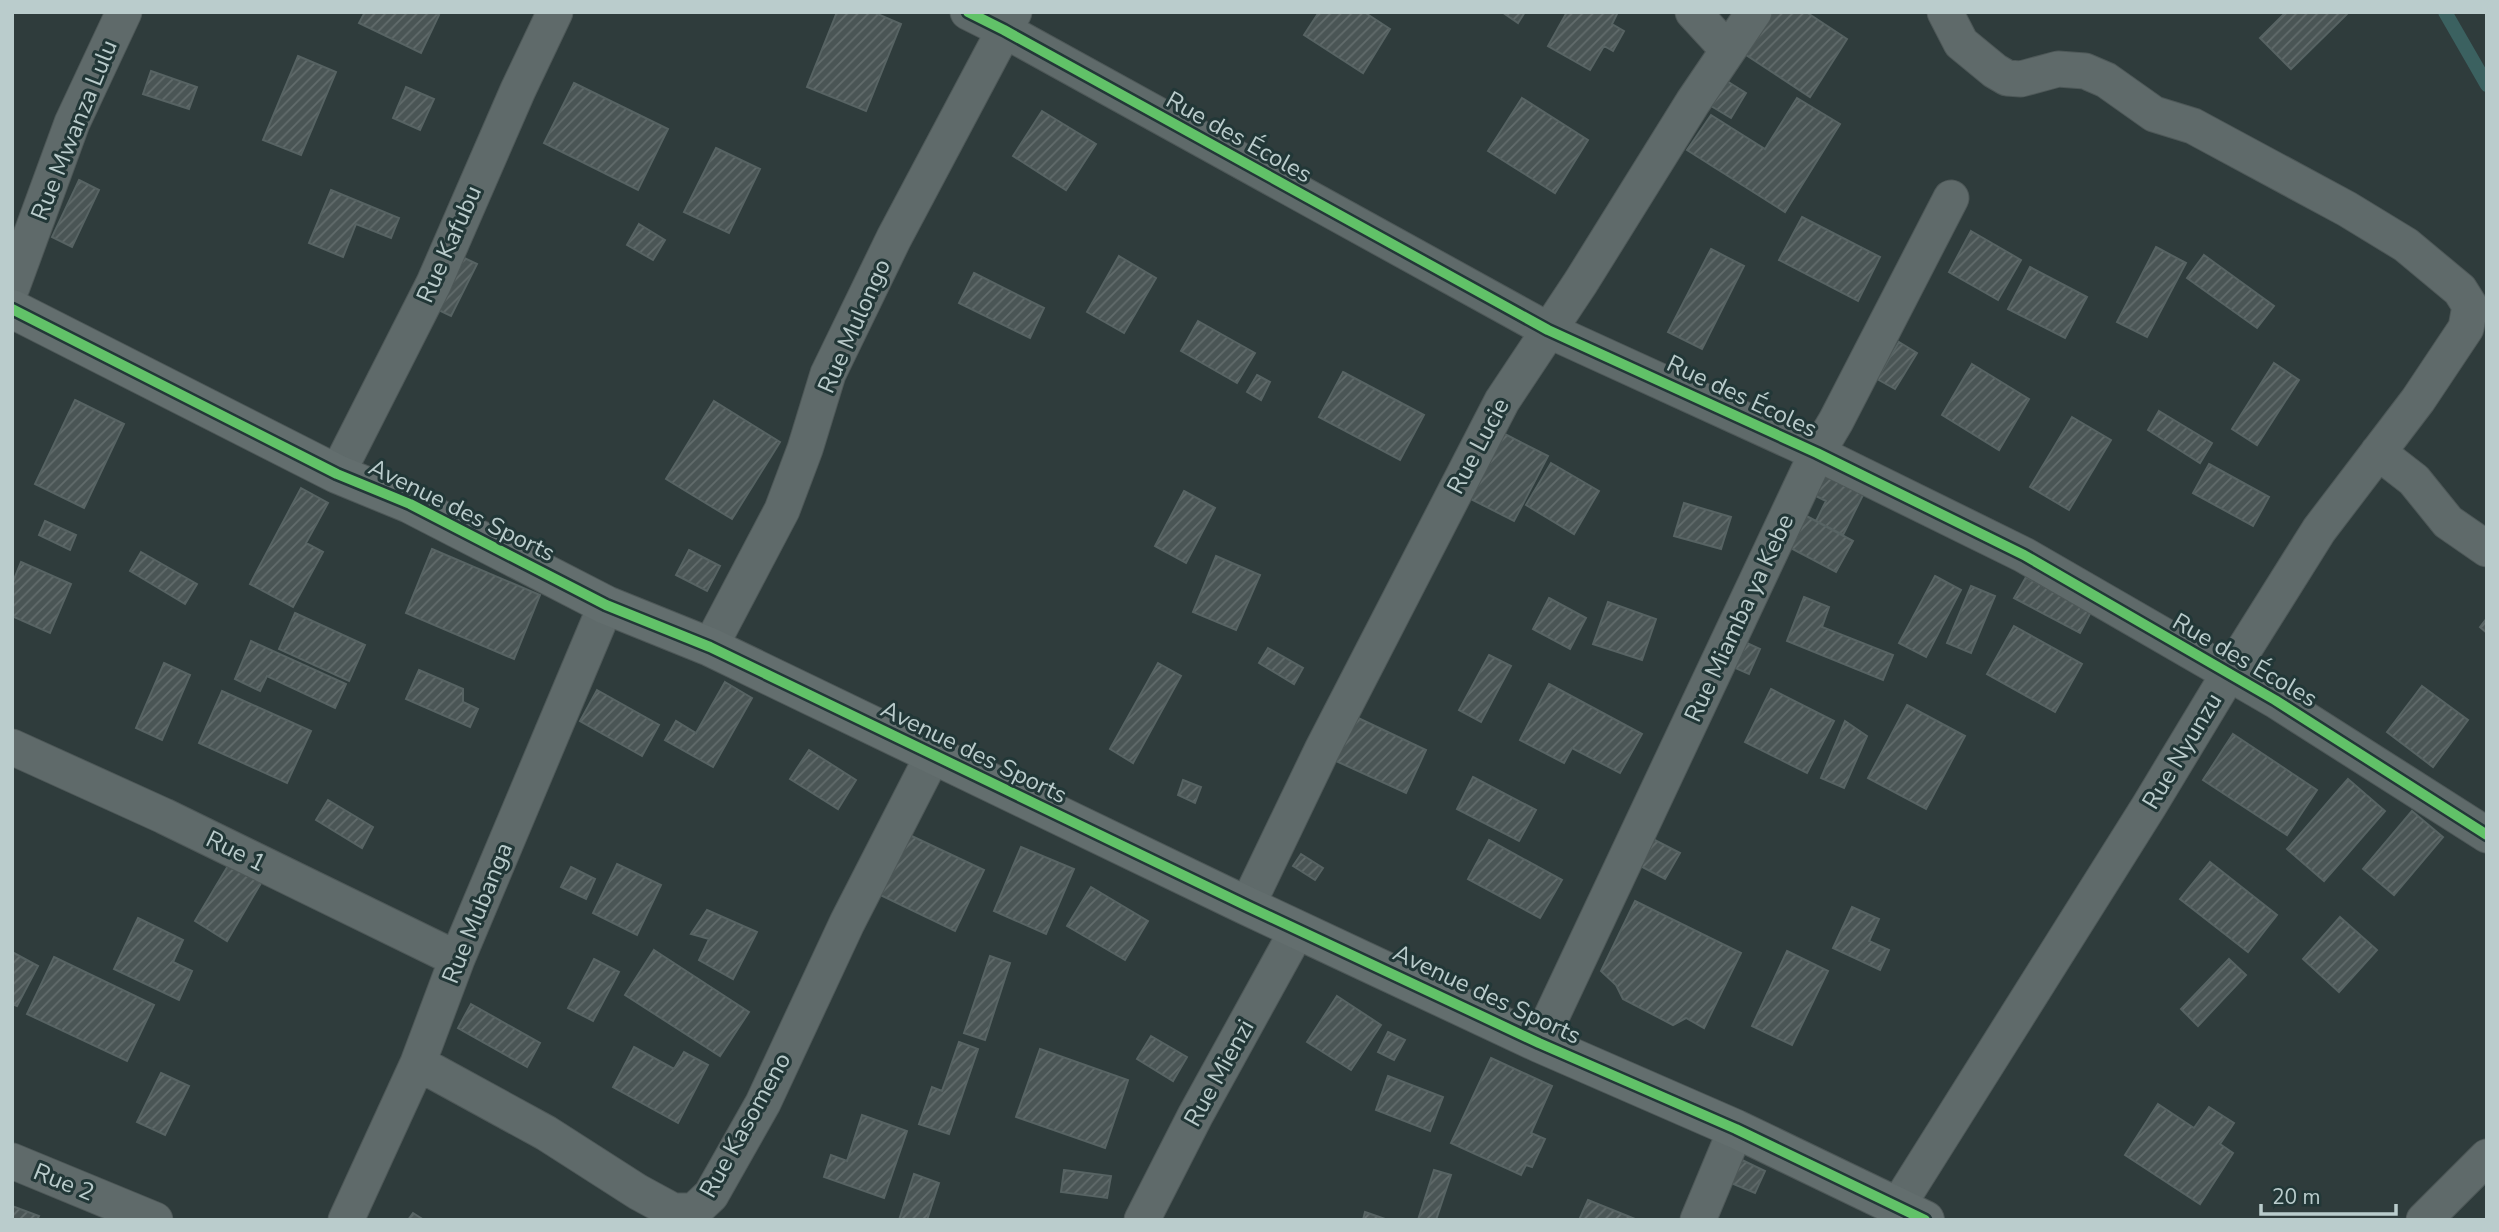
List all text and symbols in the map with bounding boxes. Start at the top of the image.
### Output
street label: Rue Mwanza Lulu [23,35,125,225]
street label: Rue des Écoles [1160,84,1318,190]
street label: Rue Kafubu [409,180,489,308]
street label: Rue Mulongo [810,254,898,398]
street label: Rue des Écoles [1662,347,1822,445]
street label: Rue Lucie [1439,392,1517,500]
street label: Avenue des Sports [363,451,561,569]
street label: Rue Miamba ya Kebe [1677,509,1801,727]
street label: Rue des Écoles [2167,606,2323,714]
street label: Rue Nyunzu [2135,687,2229,815]
street label: Avenue des Sports [875,693,1073,811]
street label: Rue 1 [201,823,271,879]
street label: Rue Mubanga [434,838,520,988]
street label: Avenue des Sports [1388,936,1586,1052]
street label: Rue Mienzi [1176,1014,1262,1132]
street label: Rue Kasomeno [692,1047,798,1203]
street label: Rue 2 [29,1155,99,1209]
scale bar [2261,1172,2396,1216]
text: 20 m [2272,1183,2321,1211]

